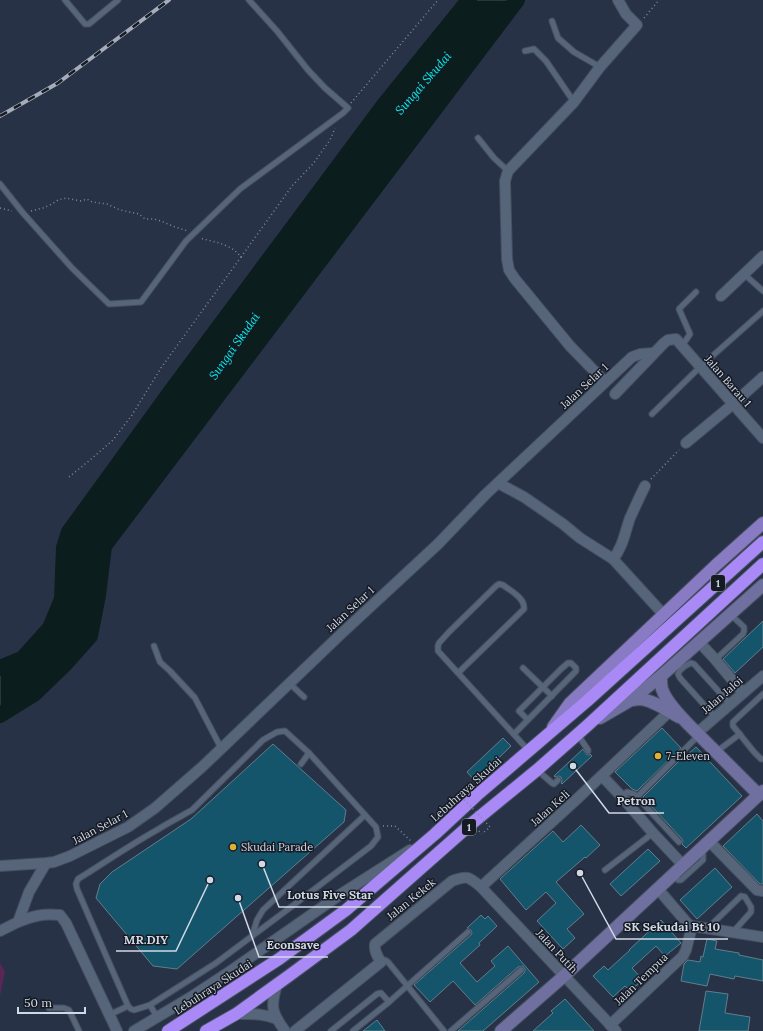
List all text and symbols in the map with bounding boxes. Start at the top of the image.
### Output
water label: Sungai Skudai [392,48,454,118]
water label: Sungai Skudai [205,310,263,382]
street label: Jalan Barau 1 [701,351,754,410]
street label: Jalan Selar 1 [556,360,611,412]
road number: 1 [711,575,725,591]
street label: Jalan Selar 1 [322,583,377,635]
street label: Jalan Jaloi [698,673,745,717]
place label: 7-Eleven [666,749,710,763]
marker: 7-Eleven [653,751,663,761]
street label: Lebuhraya Skudai [428,753,504,825]
street label: Jalan Keli [527,787,572,830]
callout: Petron [609,789,664,813]
text: Petron [617,793,656,808]
street label: Jalan Selar 1 [69,807,130,848]
road number: 1 [462,819,476,835]
place label: Skudai Parade [241,840,313,854]
marker: Skudai Parade [228,842,238,852]
street label: Jalan Kekek [383,875,438,924]
callout: Lotus Five Star [279,883,381,907]
text: Lotus Five Star [287,887,373,902]
callout: SK Sekudai Bt 10 [616,915,728,939]
text: SK Sekudai Bt 10 [624,919,720,934]
street label: Jalan Putih [532,925,581,976]
callout: MR.DIY [116,927,176,951]
text: MR.DIY [124,932,168,947]
callout: Econsave [259,933,328,957]
text: Econsave [267,937,320,952]
street label: Jalan Tempua [611,950,671,1009]
street label: Lebuhraya Skudai [171,956,255,1018]
scale bar [18,989,85,1015]
text: 50 m [24,995,52,1010]

